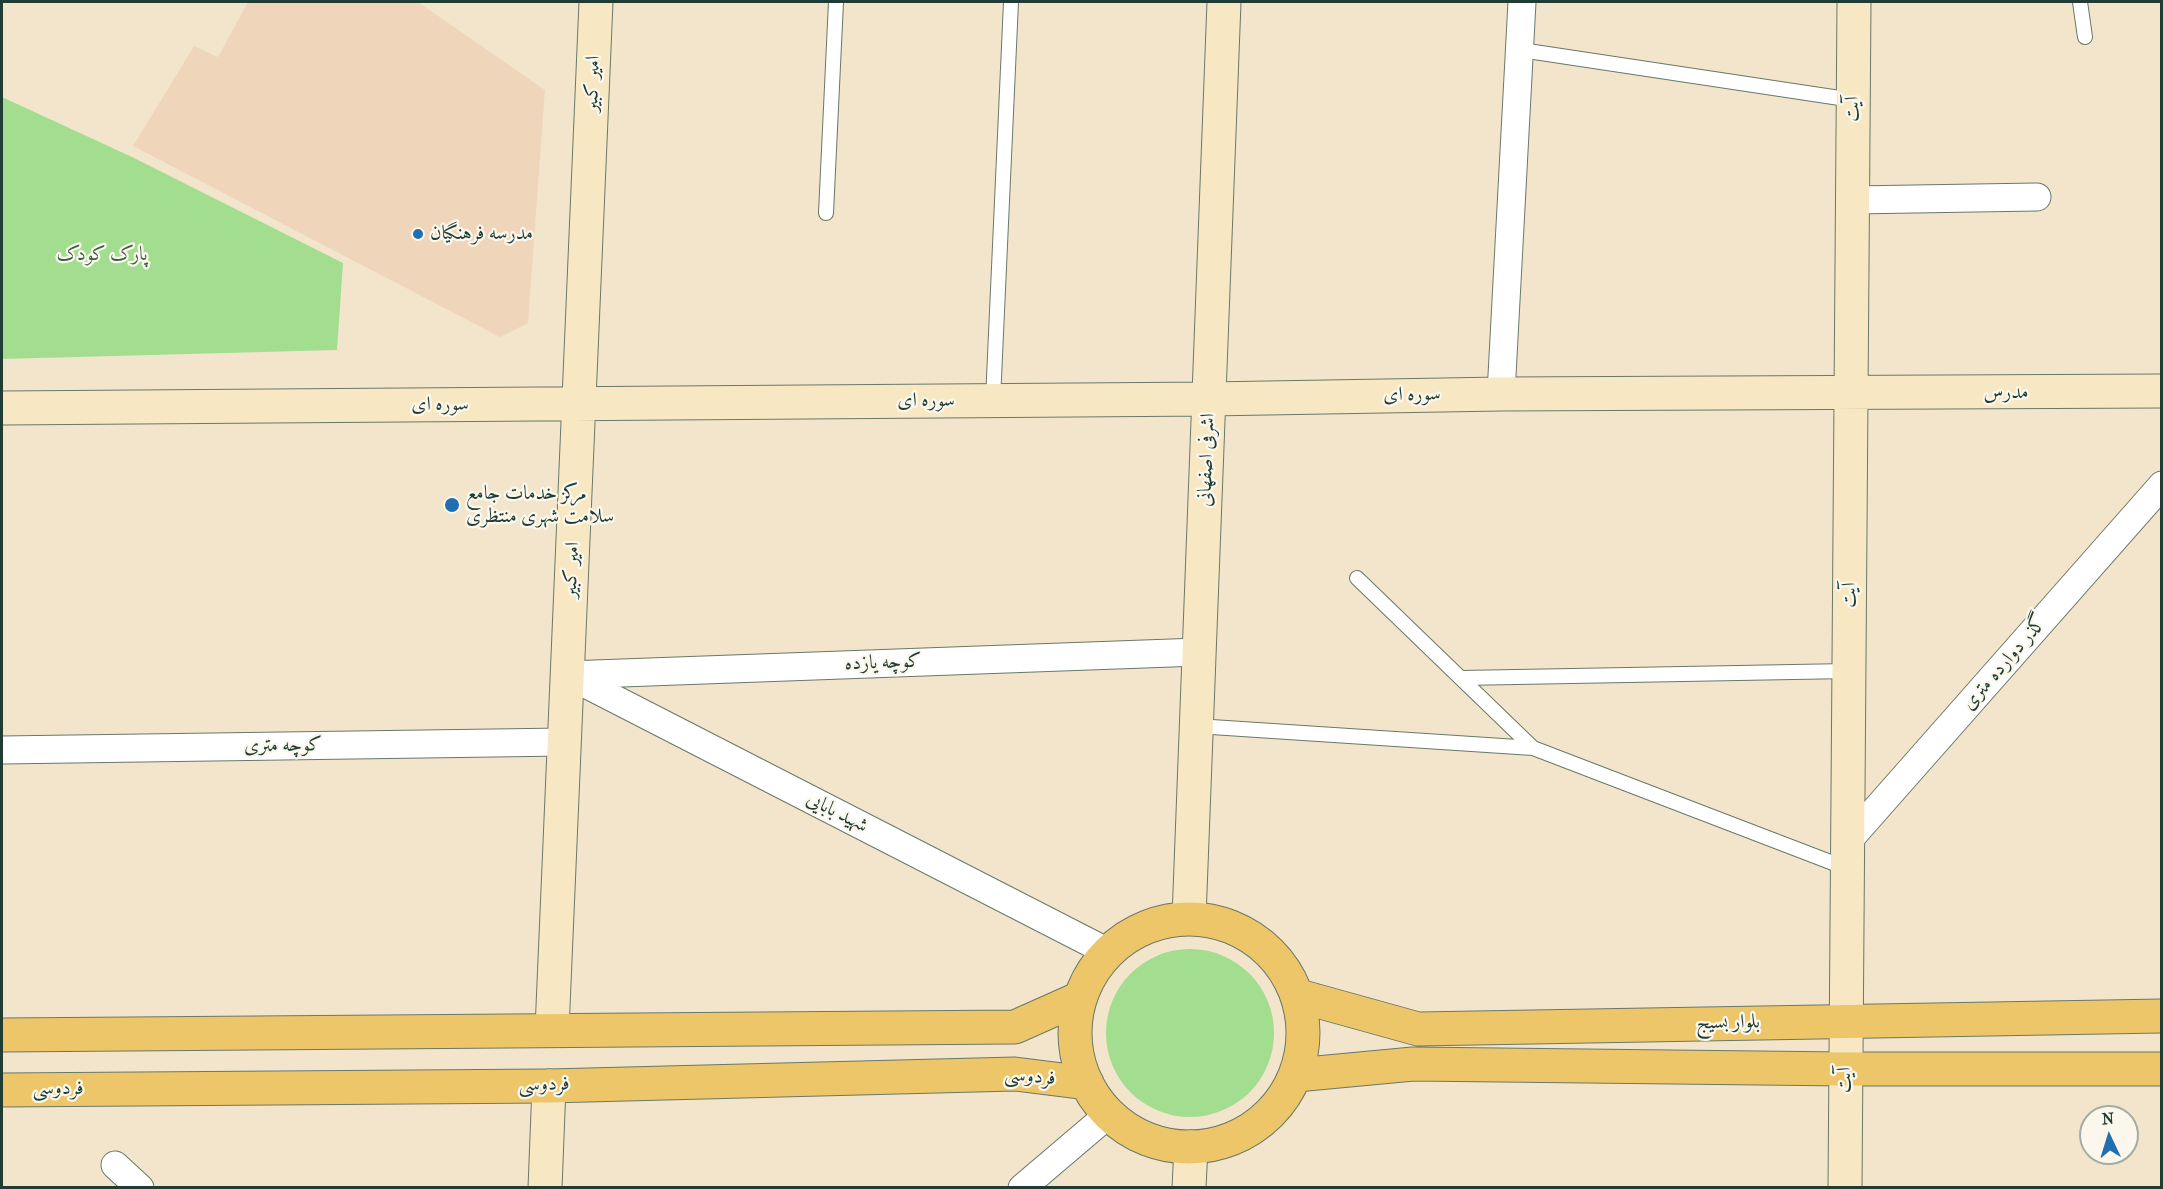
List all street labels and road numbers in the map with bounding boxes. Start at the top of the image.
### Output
street label: امیر کبیر [580,55,606,113]
street label: آیت [1841,96,1865,122]
street label: مدرس [1983,381,2029,405]
street label: سوره ای [1383,382,1441,408]
street label: سوره ای [897,389,955,413]
street label: سوره ای [411,393,469,417]
street label: اشرفی اصفهانی [1193,413,1221,507]
street label: امیر کبیر [559,541,585,599]
street label: آیت [1838,582,1862,608]
street label: گذر دوارده متری [1957,611,2053,715]
street label: کوچه یازده [844,650,922,676]
street label: کوچه متری [244,733,322,759]
street label: شهید بابایی [802,787,872,839]
street label: بلوار بسیج [1696,1010,1760,1036]
street label: فردوسی [1003,1063,1057,1091]
street label: آیت [1833,1067,1857,1093]
street label: فردوسی [518,1073,570,1097]
street label: فردوسی [32,1077,84,1101]

